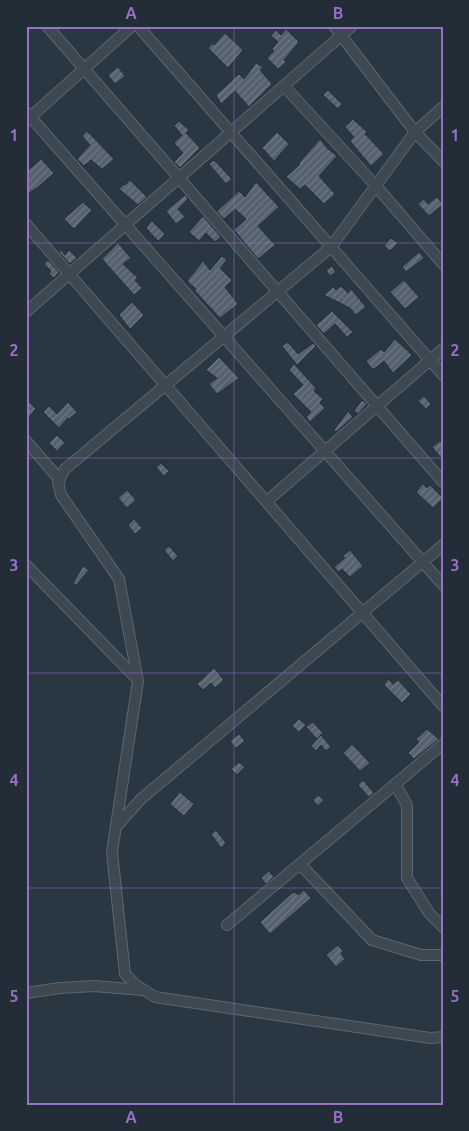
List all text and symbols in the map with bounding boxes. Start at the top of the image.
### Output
text: A [125,4,137,22]
text: B [333,4,343,22]
text: 1 [9,126,19,144]
text: 1 [450,126,460,144]
text: 2 [9,341,19,359]
text: 2 [450,341,460,359]
text: 3 [9,556,19,574]
text: 3 [450,556,460,574]
text: 4 [9,771,19,789]
text: 4 [450,771,460,789]
text: 5 [9,987,19,1005]
text: 5 [450,987,460,1005]
text: A [125,1108,137,1126]
text: B [333,1108,343,1126]

